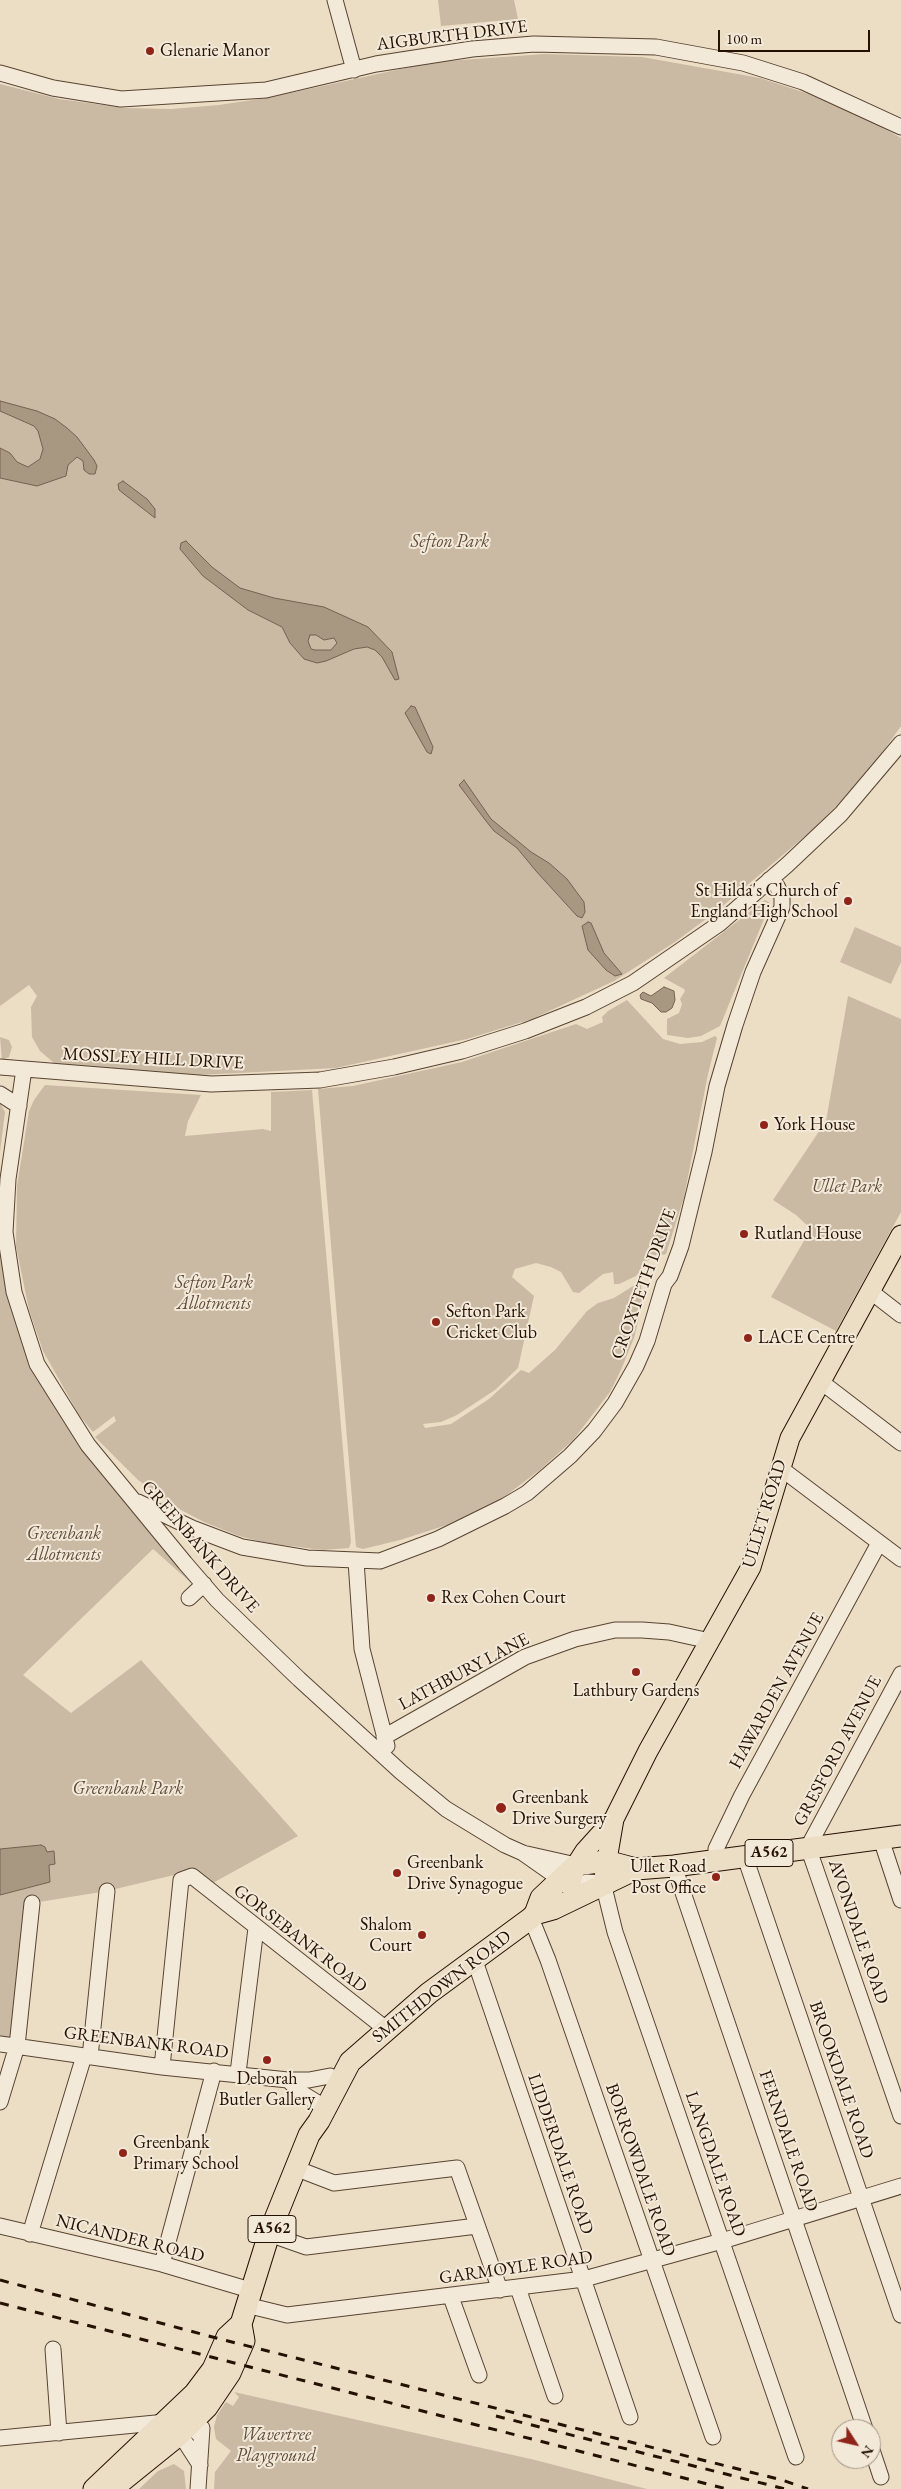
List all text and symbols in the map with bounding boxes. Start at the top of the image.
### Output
street label: AIGBURTH DRIVE [375,16,529,56]
scale bar [721,20,874,52]
text: 100 m [726,29,762,48]
place label: Glenarie Manor [160,40,270,62]
marker: Glenarie Manor [144,45,156,57]
park label: Sefton Park [411,531,489,553]
place label: St Hilda's Church of England High School [690,880,838,922]
marker: St Hilda's Church of England High School [842,895,854,907]
street label: MOSSLEY HILL DRIVE [62,1043,244,1075]
place label: York House [774,1114,855,1136]
marker: York House [758,1119,770,1131]
park label: Ullet Park [812,1176,882,1198]
street label: CROXTETH DRIVE [607,1206,681,1362]
place label: Rutland House [754,1223,861,1245]
marker: Rutland House [738,1228,750,1240]
park label: Sefton Park Allotments [175,1272,253,1315]
place label: Sefton Park Cricket Club [446,1301,537,1344]
marker: Sefton Park Cricket Club [430,1316,442,1328]
place label: LACE Centre [758,1327,855,1349]
marker: LACE Centre [742,1332,754,1344]
street label: ULLET ROAD [738,1457,792,1571]
street label: GREENBANK DRIVE [137,1476,263,1618]
park label: Greenbank Allotments [27,1523,101,1566]
place label: Rex Cohen Court [441,1587,566,1609]
marker: Rex Cohen Court [425,1592,437,1604]
street label: HAWARDEN AVENUE [725,1609,829,1773]
street label: LATHBURY LANE [395,1629,533,1715]
marker: Lathbury Gardens [630,1666,642,1678]
street label: GRESFORD AVENUE [789,1672,887,1830]
place label: Lathbury Gardens [573,1680,699,1702]
park label: Greenbank Park [73,1778,183,1800]
place label: Greenbank Drive Surgery [512,1787,607,1830]
marker: Greenbank Drive Surgery [494,1801,508,1815]
road number: A562 [745,1840,793,1866]
place label: Greenbank Drive Synagogue [407,1852,523,1895]
place label: Ullet Road Post Office [630,1856,706,1898]
street label: AVONDALE ROAD [823,1857,893,2007]
marker: Greenbank Drive Synagogue [391,1867,403,1879]
marker: Ullet Road Post Office [710,1871,722,1883]
street label: GORSEBANK ROAD [229,1880,371,1998]
place label: Shalom Court [360,1914,412,1956]
street label: SMITHDOWN ROAD [368,1926,516,2048]
marker: Shalom Court [416,1929,428,1941]
street label: BROOKDALE ROAD [804,1999,878,2161]
street label: GREENBANK ROAD [62,2022,230,2064]
marker: Deborah Butler Gallery [261,2054,273,2066]
street label: FERNDALE ROAD [754,2067,822,2215]
place label: Deborah Butler Gallery [219,2068,315,2110]
street label: LIDDERDALE ROAD [522,2071,598,2237]
street label: BORROWDALE ROAD [600,2081,680,2259]
street label: LANGDALE ROAD [680,2089,750,2239]
place label: Greenbank Primary School [133,2132,239,2174]
marker: Greenbank Primary School [117,2147,129,2159]
street label: NICANDER ROAD [54,2210,206,2268]
road number: A562 [248,2216,296,2242]
street label: GARMOYLE ROAD [438,2247,594,2289]
north arrow [831,2419,881,2469]
park label: Wavertree Playground [236,2424,316,2466]
text: N [857,2442,878,2462]

